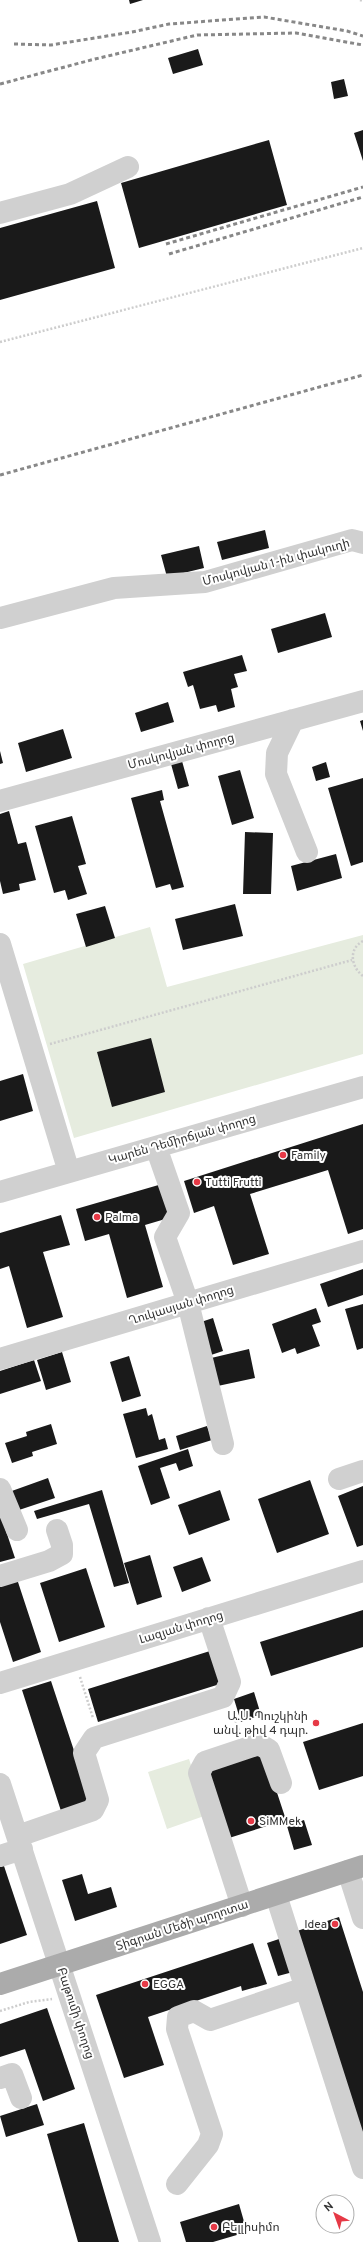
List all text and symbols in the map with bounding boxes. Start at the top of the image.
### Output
street label: Մոսկովյան 1-ին փակուղի [201,536,352,590]
street label: Մոսկովյան փողոց [126,730,236,774]
street label: Կարեն Դեմիրճյան փողոց [107,1111,258,1169]
place label: Family [291,1148,326,1164]
marker: Family [278,1150,288,1160]
place label: Tutti Frutti [205,1175,262,1191]
marker: Tutti Frutti [192,1177,202,1187]
place label: Palma [105,1210,138,1226]
marker: Palma [92,1212,102,1222]
street label: Ղուկասյան փողոց [127,1282,236,1330]
street label: Լազյան փողոց [137,1608,225,1648]
place label: Ա.Ս. Պուշկինի անվ. թիվ 4 դպր. [213,1709,308,1739]
marker: Ա.Ս. Պուշկինի անվ. թիվ 4 դպր. [311,1718,321,1728]
place label: SiMMek [259,1814,301,1830]
marker: SiMMek [246,1816,256,1826]
street label: Տիգրան Մեծի պողոտա [114,1897,251,1955]
place label: Idea [304,1917,327,1933]
marker: Idea [330,1919,340,1929]
street label: Բաթումի փողոց [53,1966,97,2061]
place label: EGGA [153,1977,184,1993]
marker: EGGA [140,1979,150,1989]
north arrow [315,2194,355,2234]
text: N [322,2199,337,2215]
place label: Բելլիսիմո [222,2220,280,2236]
marker: Բելլիսիմո [209,2222,219,2232]

